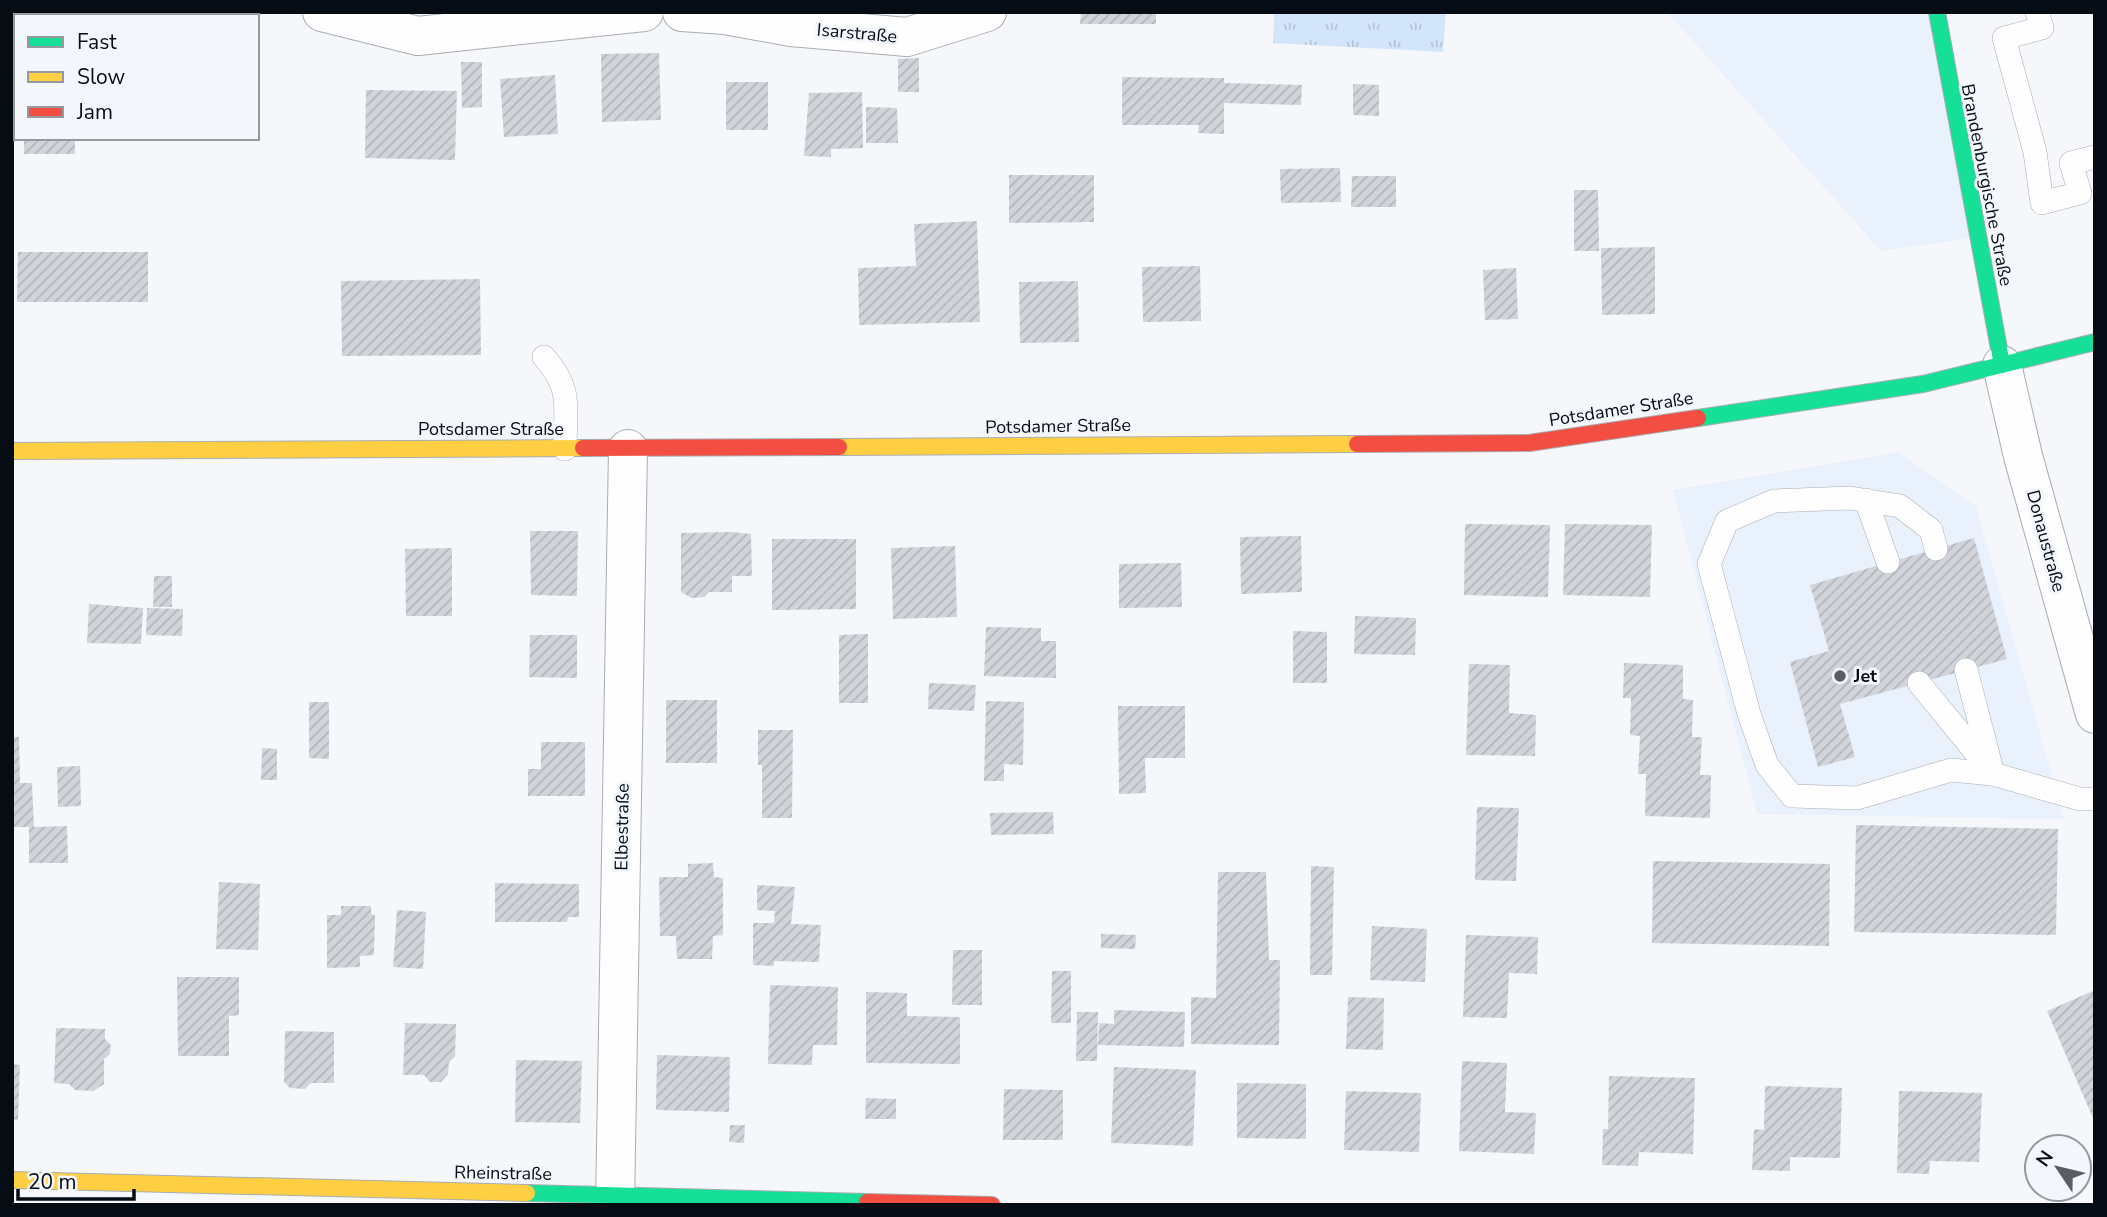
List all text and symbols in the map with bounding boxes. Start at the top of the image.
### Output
legend [14,14,259,140]
street label: Isarstraße [816,18,898,48]
text: Fast [77,28,117,56]
text: Slow [77,63,126,91]
street label: Brandenburgische Straße [1956,82,2018,288]
text: Jam [76,98,113,126]
street label: Potsdamer Straße [1547,386,1695,432]
street label: Potsdamer Straße [985,413,1131,439]
street label: Potsdamer Straße [418,417,564,441]
street label: Donaustraße [2021,487,2071,595]
place label: Jet [1853,664,1877,688]
marker: Jet [1832,668,1848,684]
street label: Elbestraße [609,783,635,871]
north arrow [2023,1133,2093,1203]
text: N [2030,1146,2060,1172]
scale bar [18,1158,133,1202]
street label: Rheinstraße [454,1160,552,1186]
text: 20 m [28,1168,77,1196]

